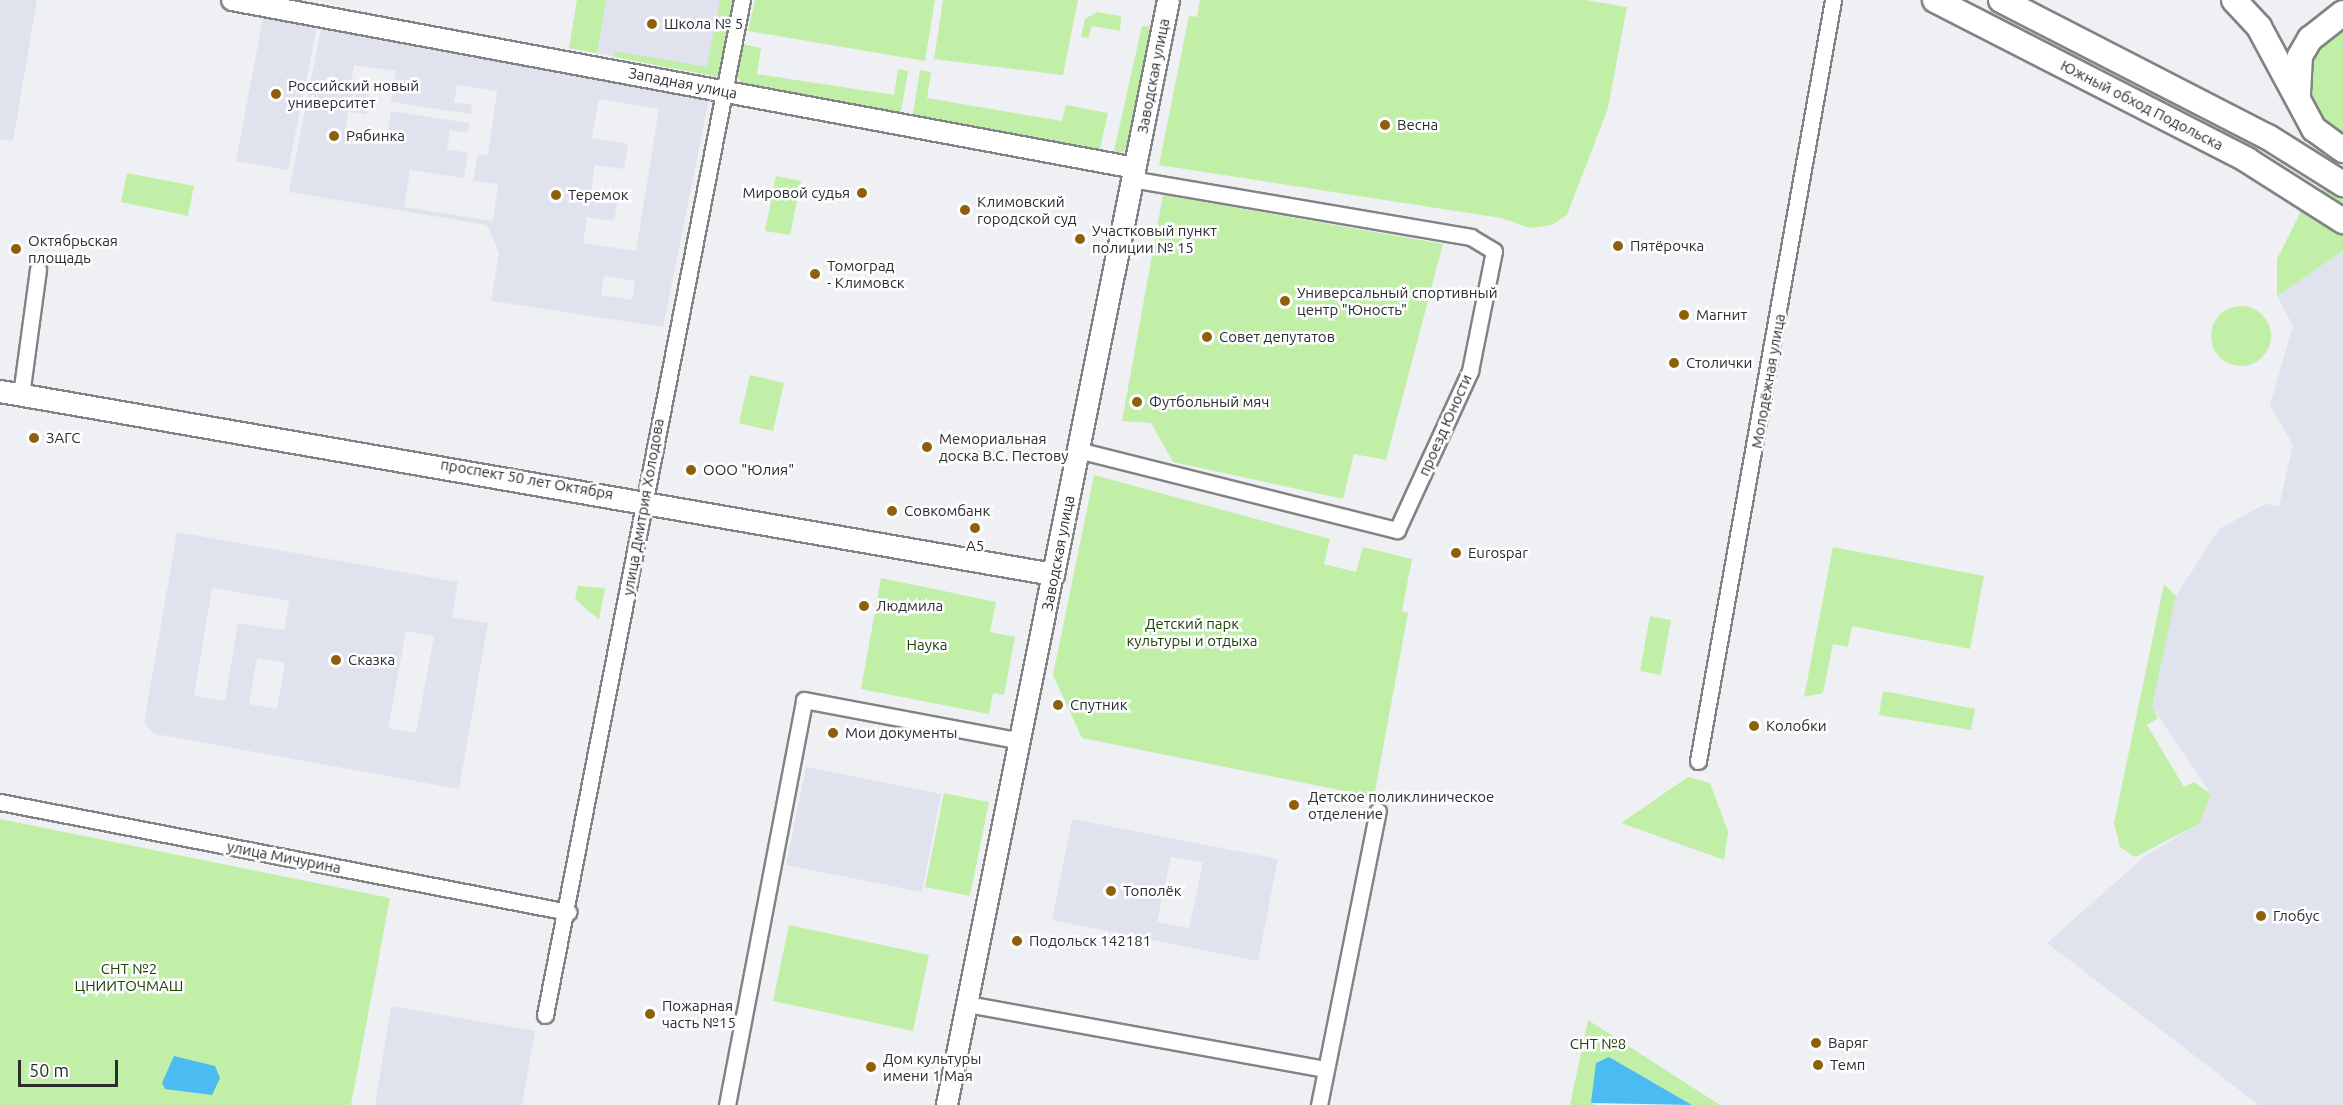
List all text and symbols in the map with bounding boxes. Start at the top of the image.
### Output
place label: Школа № 5 [664,15,743,33]
marker: Школа № 5 [645,17,659,31]
street label: Заводская улица [1133,17,1173,135]
street label: Южный обход Подольска [2058,56,2226,154]
street label: Западная улица [627,64,739,102]
place label: Российский новый университет [288,76,419,111]
marker: Российский новый университет [269,87,283,101]
place label: Весна [1397,116,1438,134]
marker: Весна [1378,118,1392,132]
place label: Рябинка [346,127,405,145]
marker: Рябинка [327,129,341,143]
place label: Мировой судья [742,184,850,202]
place label: Теремок [568,186,628,204]
marker: Мировой судья [855,186,869,200]
marker: Теремок [549,188,563,202]
place label: Климовский городской суд [977,192,1077,227]
marker: Климовский городской суд [958,203,972,217]
place label: Участковый пункт полиции № 15 [1092,221,1217,256]
place label: Октябрьская площадь [28,231,118,266]
marker: Участковый пункт полиции № 15 [1073,232,1087,246]
place label: Пятёрочка [1630,237,1704,255]
marker: Пятёрочка [1611,239,1625,253]
marker: Октябрьская площадь [9,242,23,256]
place label: Томоград - Климовск [827,256,905,291]
marker: Томоград - Климовск [808,267,822,281]
place label: Универсальный спортивный центр "Юность" [1297,283,1498,318]
marker: Универсальный спортивный центр "Юность" [1278,294,1292,308]
place label: Магнит [1696,306,1747,324]
marker: Магнит [1677,308,1691,322]
street label: Молодёжная улица [1747,312,1789,450]
place label: Совет депутатов [1219,328,1335,346]
marker: Совет депутатов [1200,330,1214,344]
place label: Столички [1686,354,1752,372]
marker: Столички [1667,356,1681,370]
street label: проезд Юности [1415,371,1475,479]
place label: Футбольный мяч [1149,393,1269,411]
marker: Футбольный мяч [1130,395,1144,409]
street label: улица Дмитрия Холодова [619,417,667,597]
place label: ЗАГС [46,429,81,447]
place label: Мемориальная доска В.С. Пестову [939,429,1068,464]
marker: ЗАГС [27,431,41,445]
marker: Мемориальная доска В.С. Пестову [920,440,934,454]
street label: проспект 50 лет Октября [439,455,615,503]
place label: ООО "Юлия" [703,461,794,479]
marker: ООО "Юлия" [684,463,698,477]
street label: Заводская улица [1038,494,1078,612]
place label: Совкомбанк [904,502,990,520]
marker: Совкомбанк [885,504,899,518]
marker: А5 [968,521,982,535]
place label: А5 [966,537,984,555]
place label: Eurospar [1468,544,1528,562]
marker: Eurospar [1449,546,1463,560]
place label: Людмила [876,597,943,615]
marker: Людмила [857,599,871,613]
park label: Детский парк культуры и отдыха [1127,614,1257,649]
park label: Наука [907,636,947,654]
place label: Сказка [348,651,395,669]
marker: Сказка [329,653,343,667]
place label: Спутник [1070,696,1127,714]
marker: Спутник [1051,698,1065,712]
place label: Колобки [1766,717,1827,735]
marker: Колобки [1747,719,1761,733]
place label: Мои документы [845,724,957,742]
marker: Мои документы [826,726,840,740]
place label: Детское поликлиническое отделение [1308,787,1494,822]
marker: Детское поликлиническое отделение [1285,796,1303,814]
street label: улица Мичурина [226,837,342,877]
place label: Тополёк [1123,882,1182,900]
marker: Тополёк [1104,884,1118,898]
place label: Глобус [2273,907,2320,925]
marker: Глобус [2254,909,2268,923]
place label: Подольск 142181 [1029,932,1151,950]
marker: Подольск 142181 [1010,934,1024,948]
park label: СНТ №2 ЦНИИТОЧМАШ [75,959,183,994]
place label: Пожарная часть №15 [662,996,736,1031]
marker: Пожарная часть №15 [643,1007,657,1021]
place label: Варяг [1828,1034,1868,1052]
park label: СНТ №8 [1570,1035,1626,1053]
marker: Варяг [1809,1036,1823,1050]
scale bar [21,1048,122,1086]
place label: Дом культуры имени 1 Мая [883,1049,981,1084]
place label: Темп [1830,1056,1865,1074]
marker: Темп [1811,1058,1825,1072]
text: 50 m [29,1060,69,1080]
marker: Дом культуры имени 1 Мая [864,1060,878,1074]

